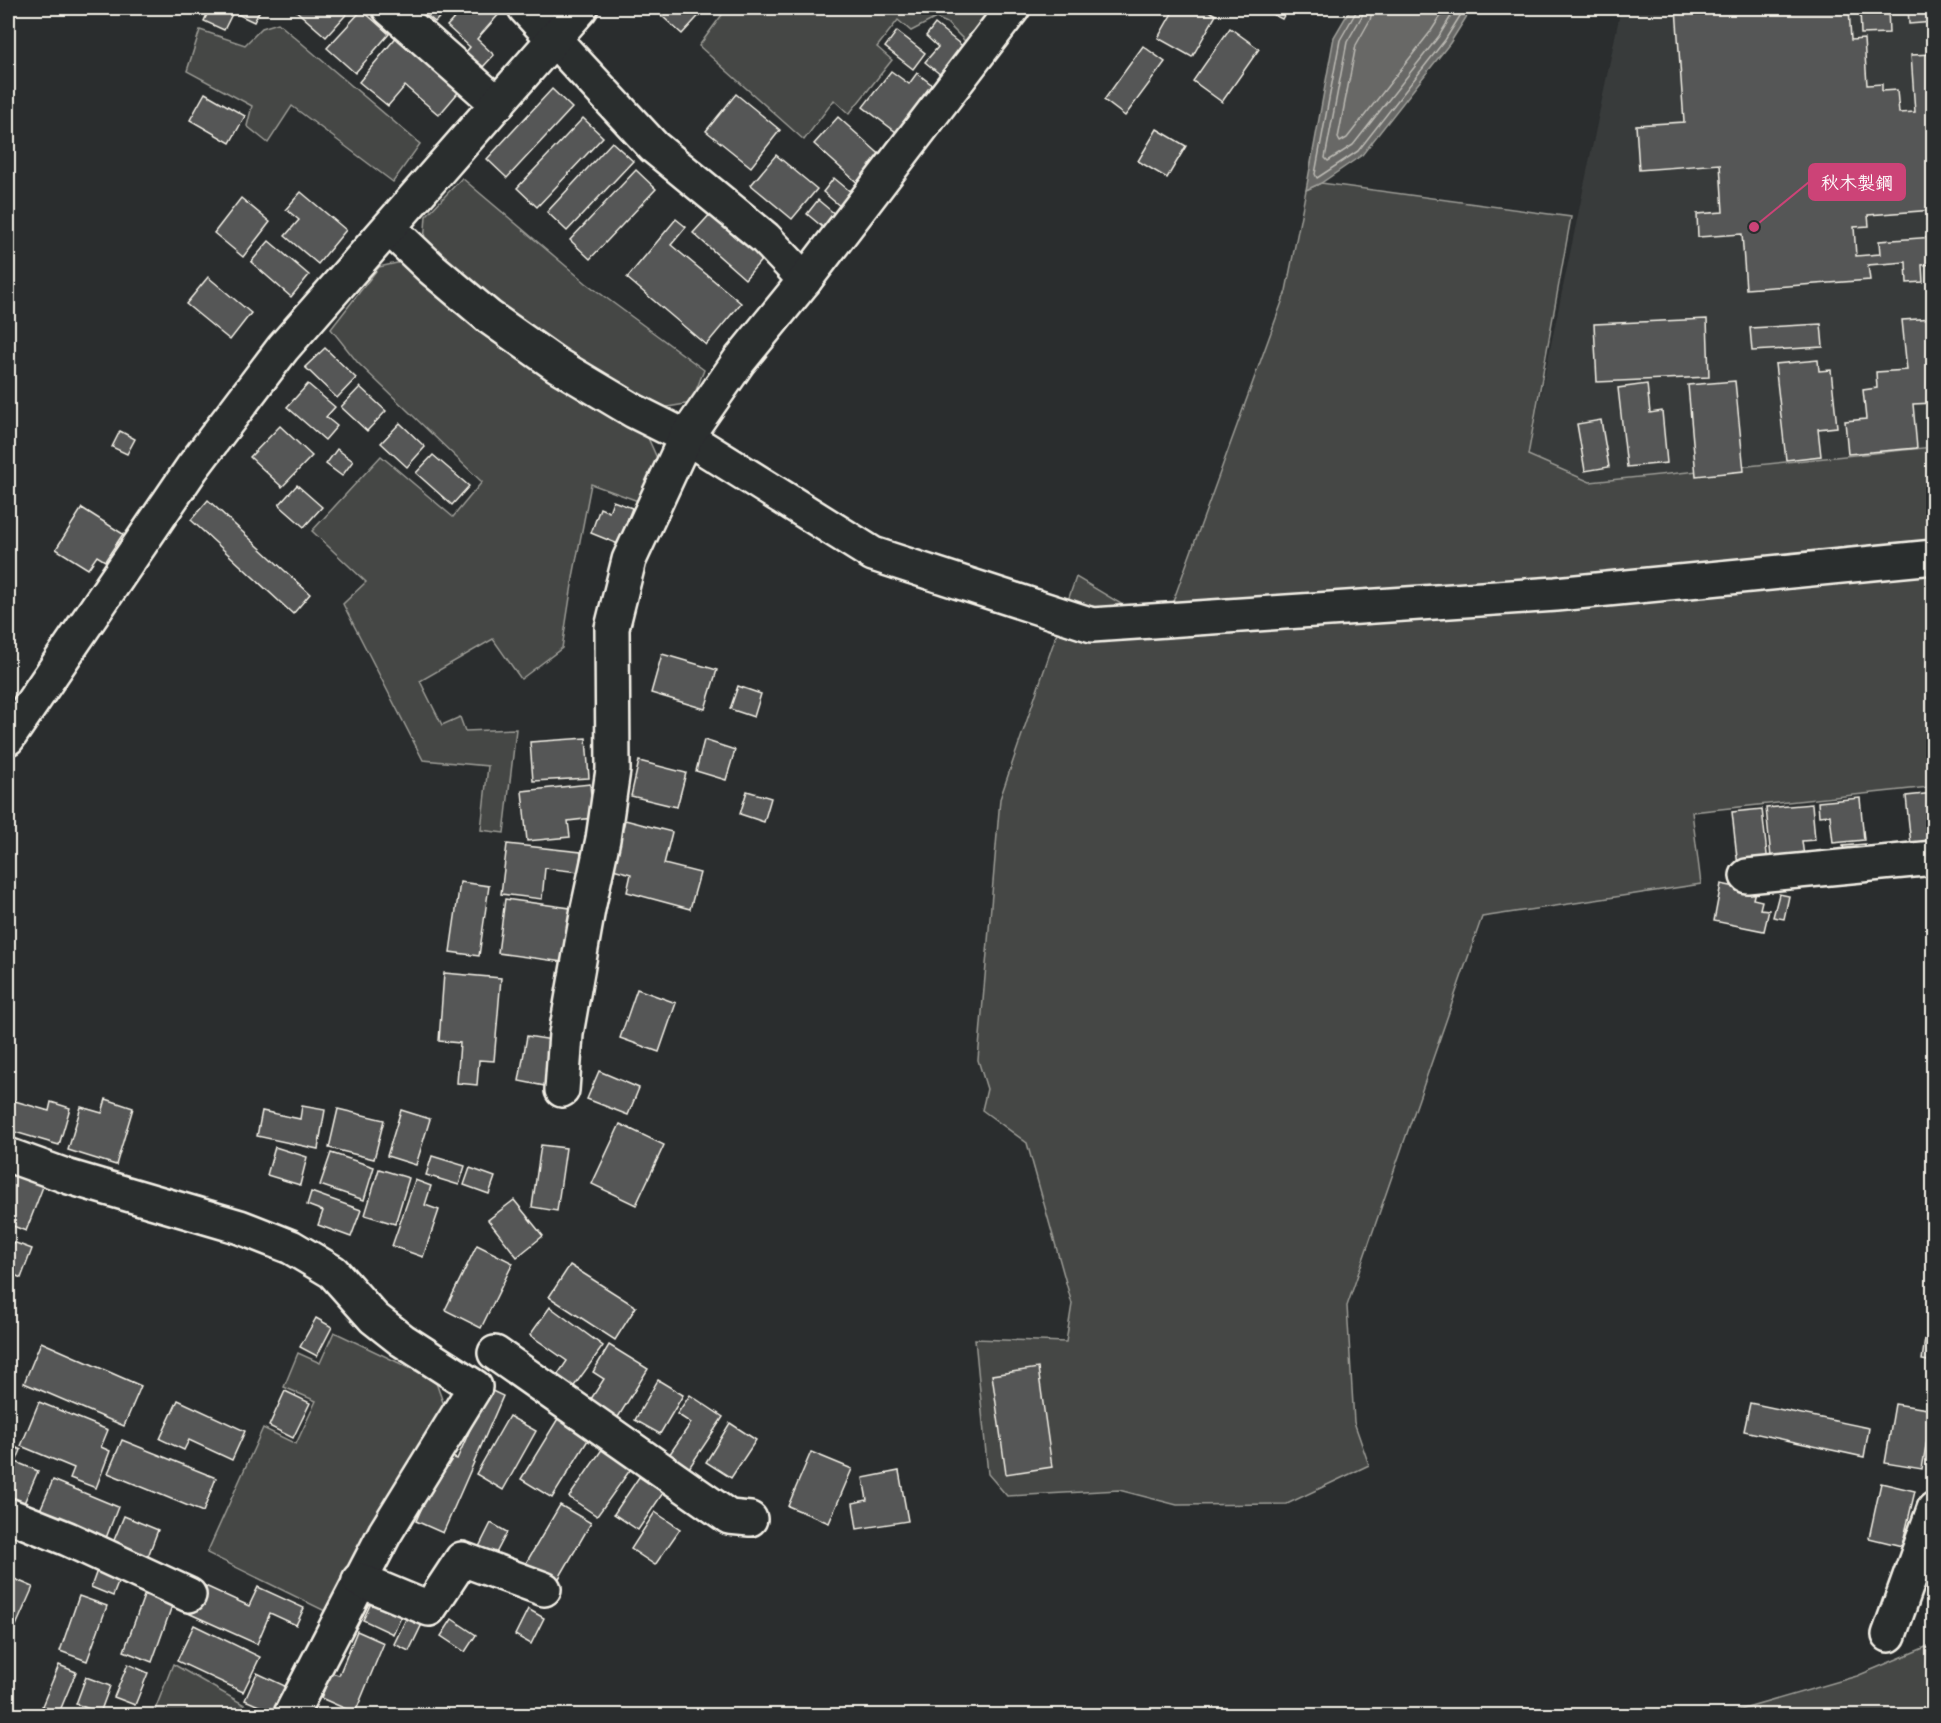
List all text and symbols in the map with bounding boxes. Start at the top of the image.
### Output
callout: 秋木製鋼 [1809,164,1905,200]
text: 秋木製鋼 [1821,171,1893,195]

